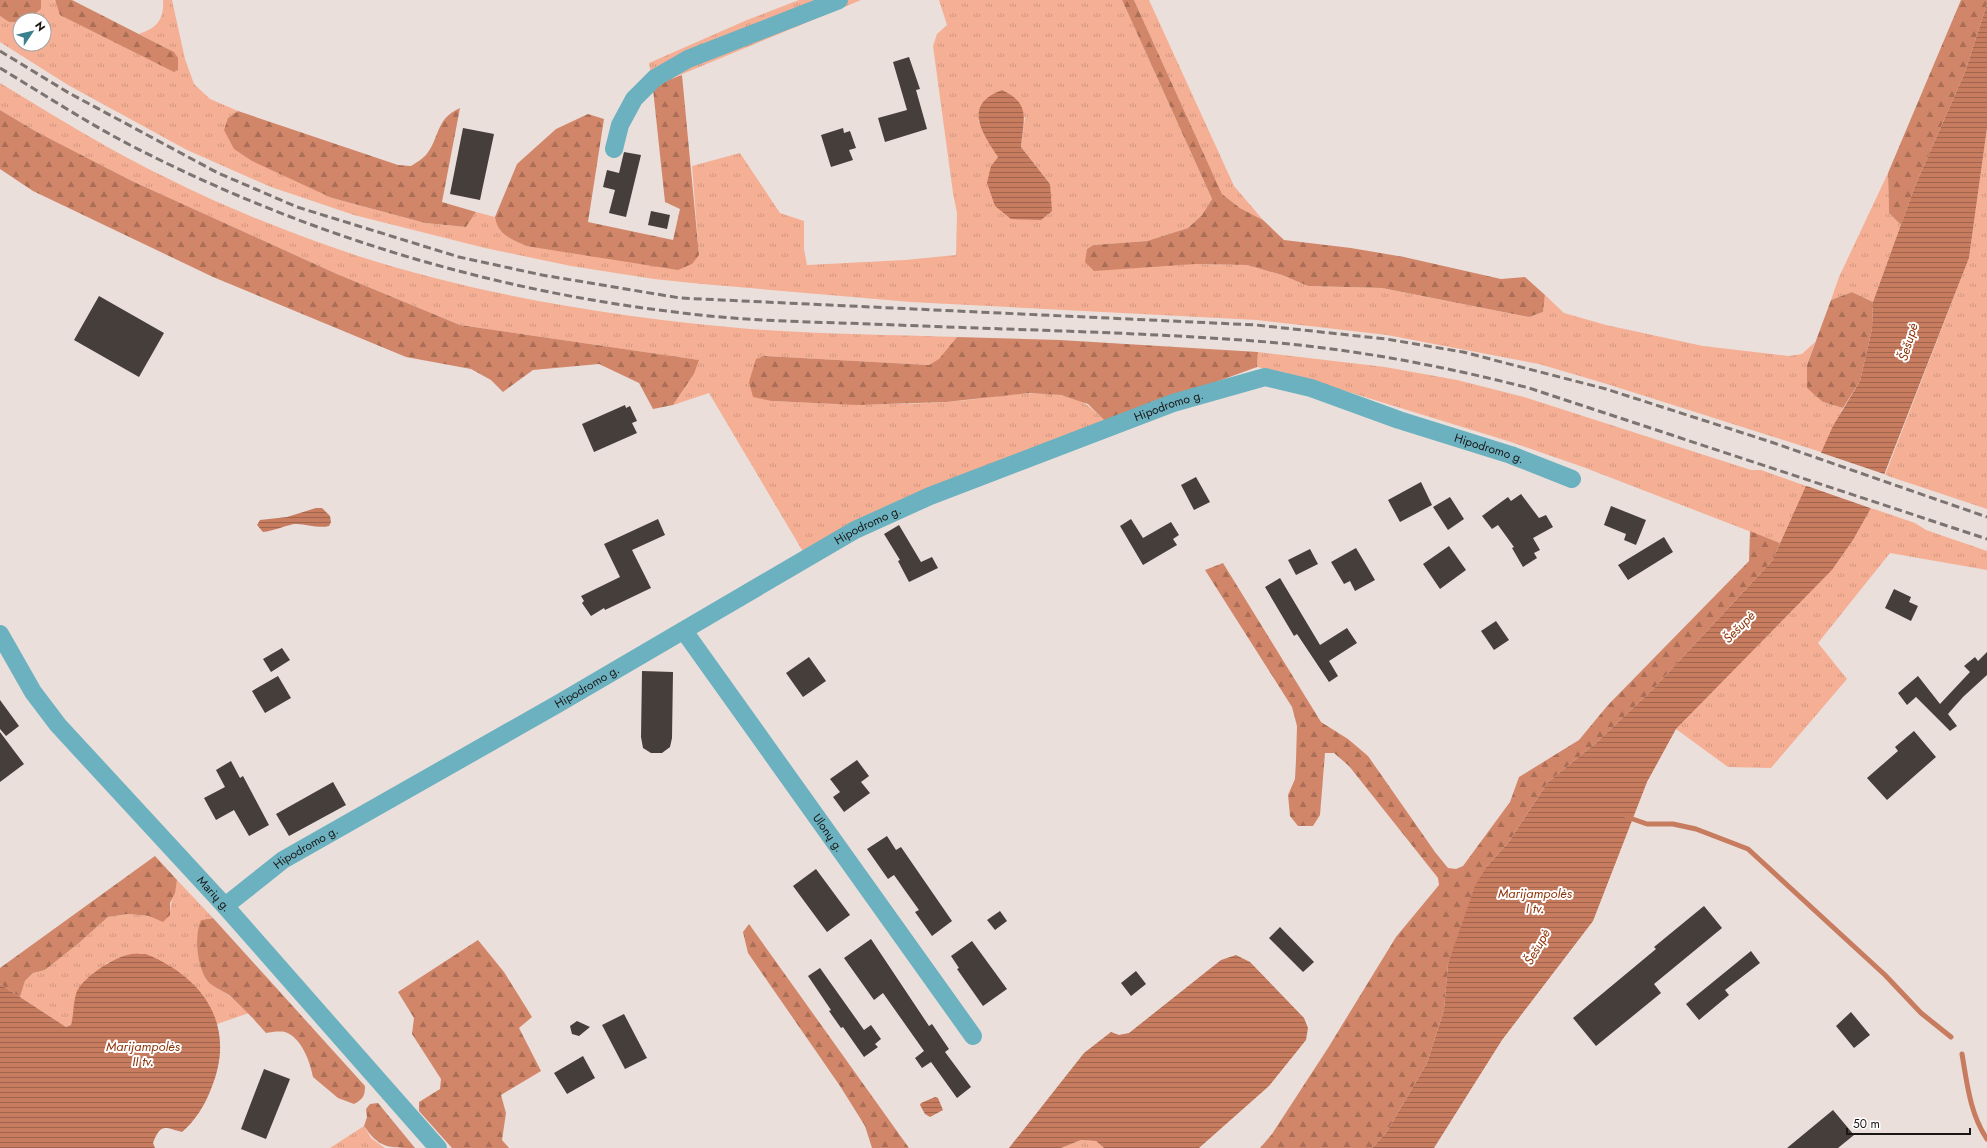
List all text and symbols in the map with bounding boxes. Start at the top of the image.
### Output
north arrow [12,12,52,52]
text: N [31,18,49,34]
water label: Šešupė [1893,320,1923,363]
street label: Hipodromo g. [1131,386,1206,426]
street label: Hipodromo g. [1452,429,1527,468]
street label: Hipodromo g. [831,501,904,549]
water label: Šešupė [1719,606,1760,647]
street label: Hipodromo g. [551,661,623,713]
street label: Ulonų g. [808,810,848,856]
street label: Hipodromo g. [269,821,342,873]
street label: Marių g. [193,872,235,916]
water label: Marijampolės I tv. [1498,884,1573,918]
water label: Šešupė [1519,925,1555,969]
water label: Marijampolės II tv. [106,1037,181,1071]
scale bar [1847,1110,1970,1136]
text: 50 m [1853,1115,1880,1133]

